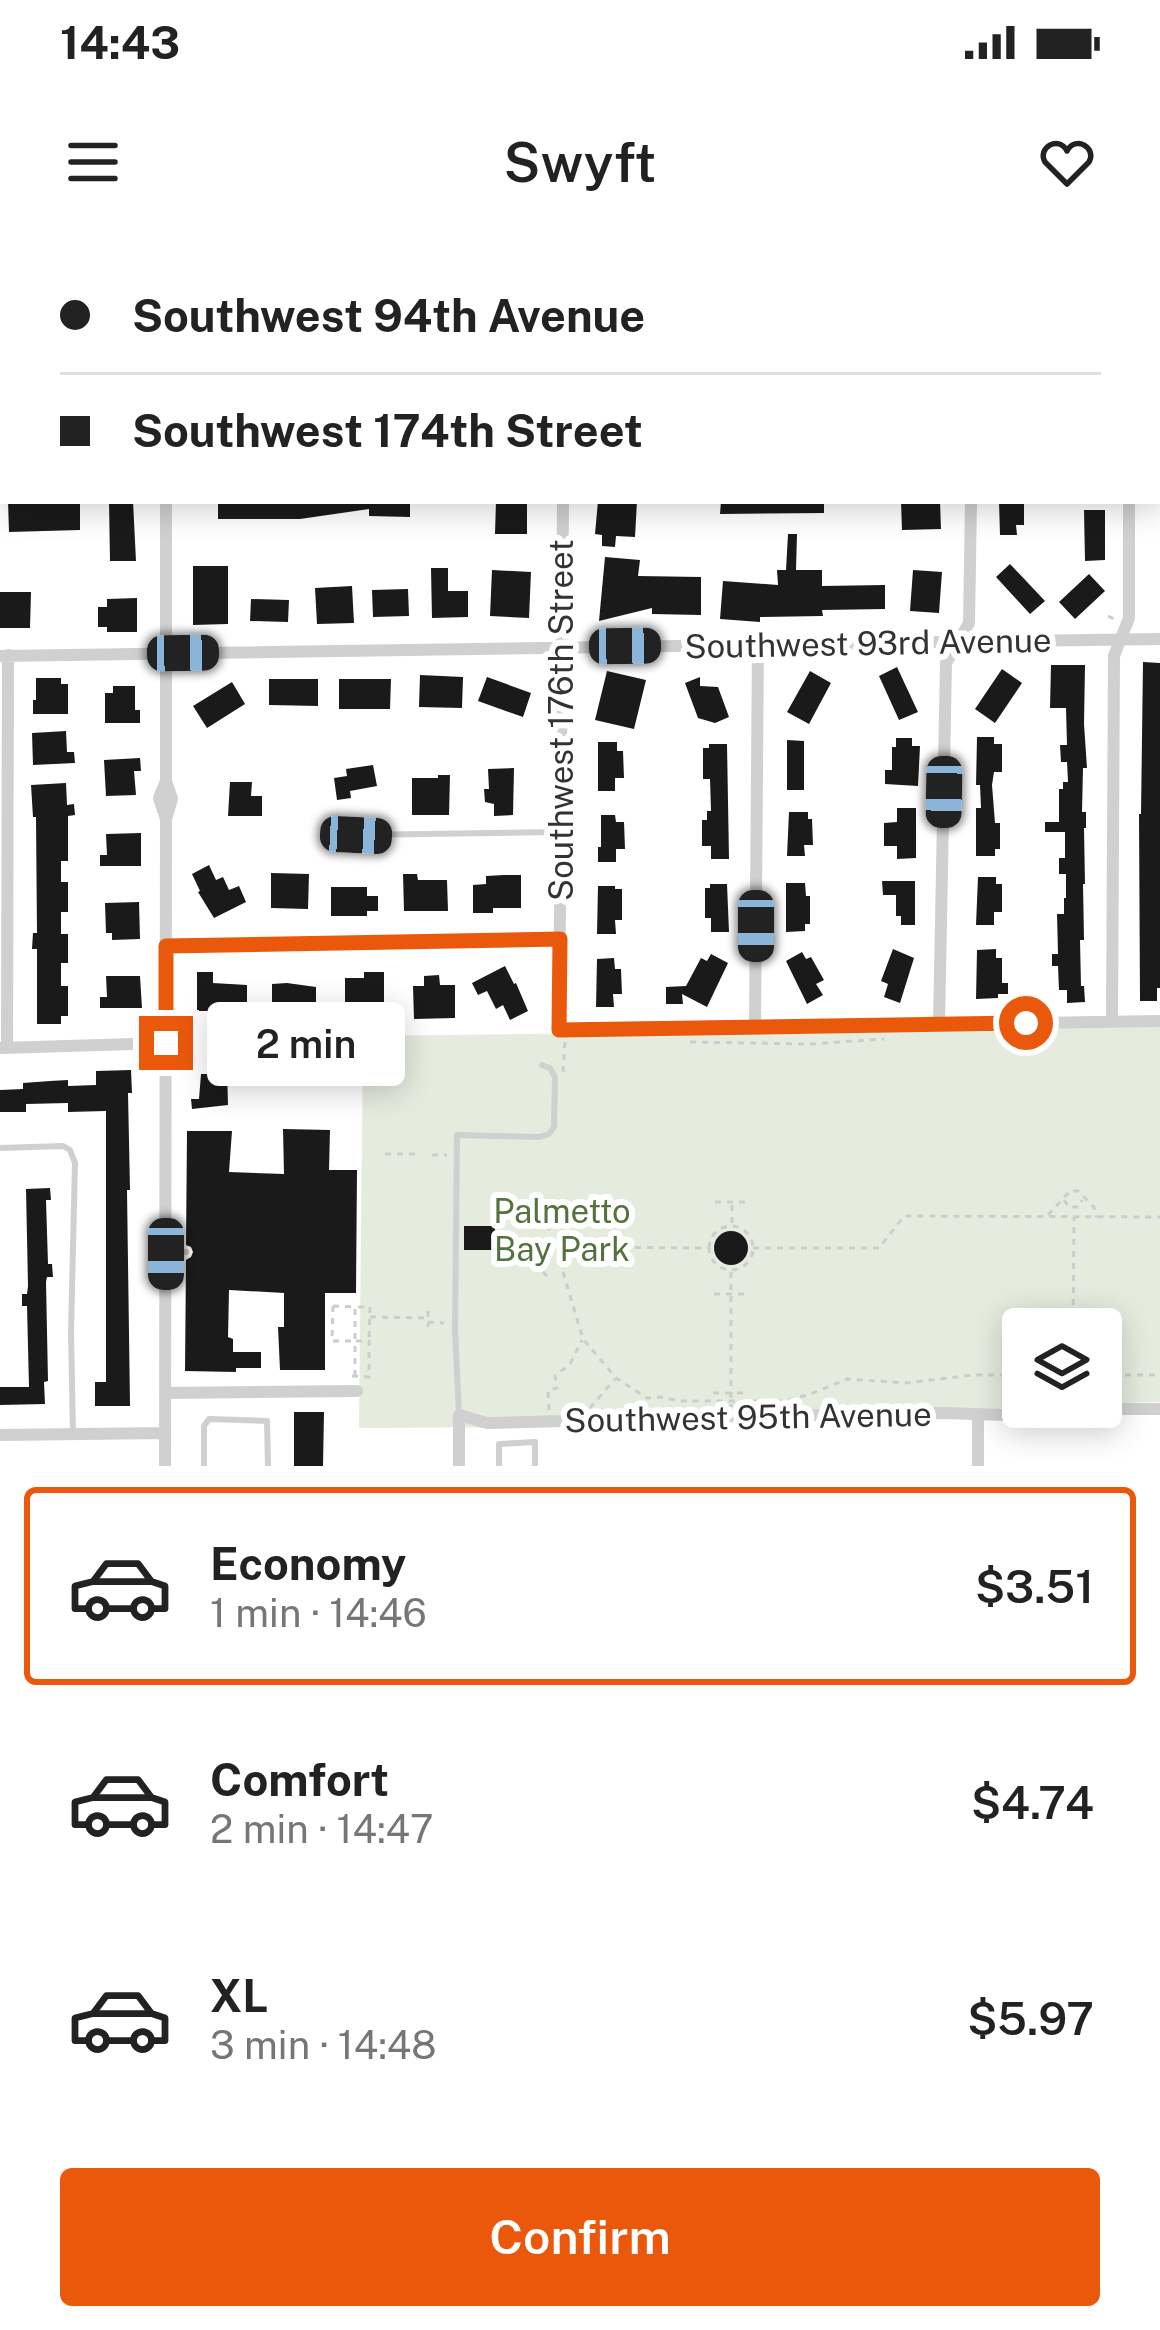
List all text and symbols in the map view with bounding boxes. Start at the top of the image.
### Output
text: 14:43 [60,16,180,69]
icon: menu [60,129,126,195]
icon: heart [1034,129,1100,195]
text: Swyft [504,131,656,194]
text: Southwest 94th Avenue [132,289,645,342]
text: Southwest 174th Street [132,404,643,457]
street label: Southwest 176th Street [542,539,580,901]
street label: Southwest 93rd Avenue [684,621,1052,665]
car [589,627,661,665]
car [147,634,219,672]
car [925,756,963,828]
car [319,815,393,855]
car [738,890,774,962]
route start [999,996,1053,1050]
callout: 2 min [208,1001,406,1085]
route end [139,1016,193,1070]
text: 2 min [256,1021,356,1067]
park label: Palmetto Bay Park [493,1192,631,1268]
car [148,1218,184,1290]
map controls [1002,1308,1122,1428]
button: layers [1002,1308,1122,1428]
street label: Southwest 95th Avenue [564,1395,932,1439]
icon: car [66,1532,174,1640]
text: Economy [210,1537,406,1590]
text: $3.51 [975,1560,1094,1613]
text: 1 min · 14:46 [210,1590,427,1636]
icon: car [66,1748,174,1856]
text: Comfort [210,1753,389,1806]
text: $4.74 [971,1776,1094,1829]
text: 2 min · 14:47 [210,1806,433,1852]
icon: car [66,1964,174,2072]
text: XL [210,1969,268,2022]
text: $5.97 [967,1992,1094,2045]
text: 3 min · 14:48 [210,2022,437,2068]
button: Confirm [60,2168,1100,2306]

